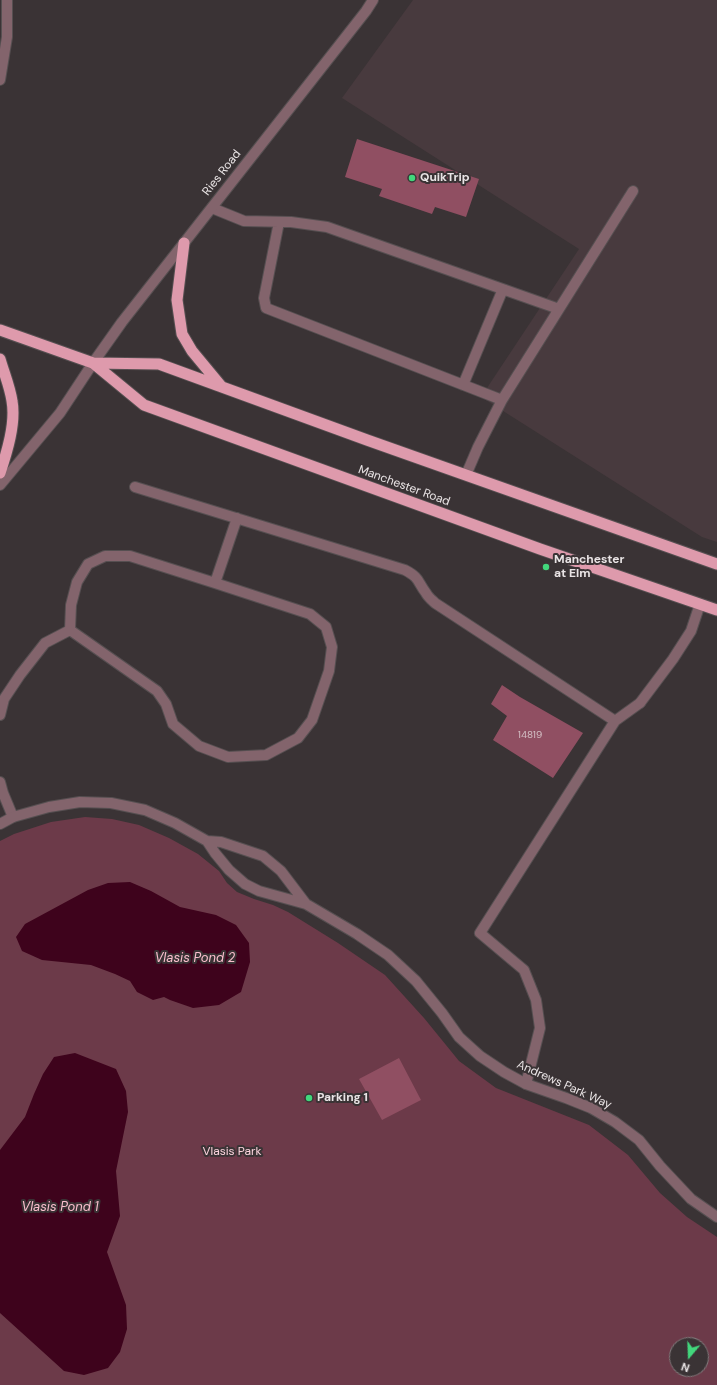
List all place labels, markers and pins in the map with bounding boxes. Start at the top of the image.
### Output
place label: QuikTrip [420,171,470,185]
marker: QuikTrip [407,173,417,183]
place label: Manchester at Elm [554,553,624,581]
marker: Manchester at Elm [541,562,551,572]
place label: Parking 1 [317,1091,368,1105]
marker: Parking 1 [304,1093,314,1103]

